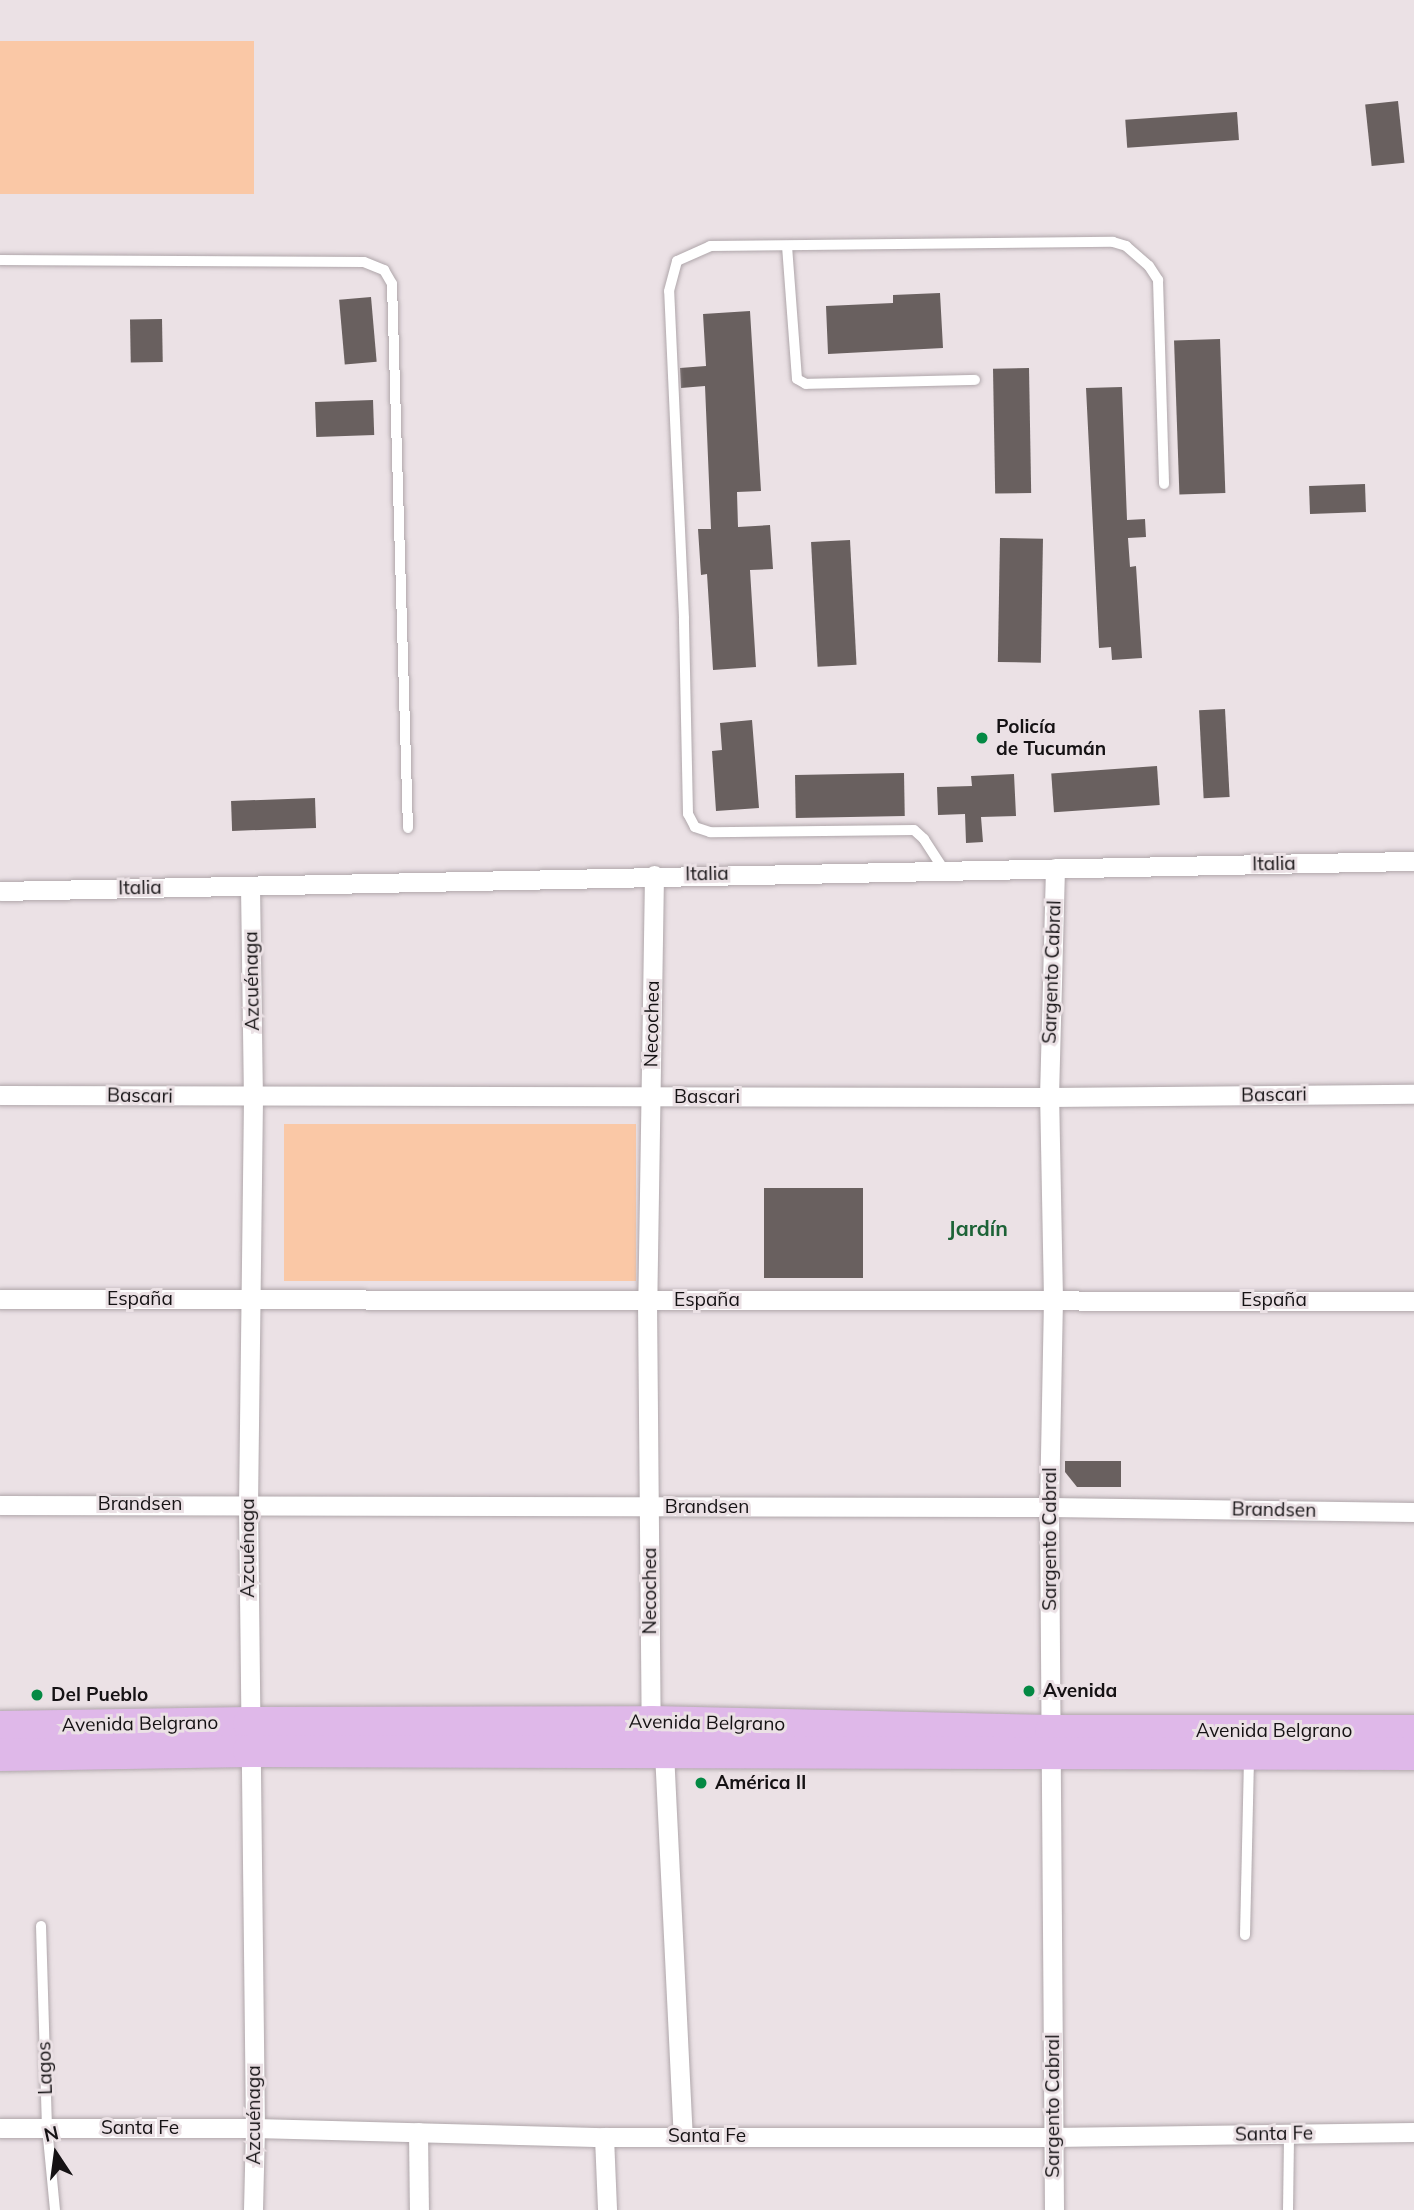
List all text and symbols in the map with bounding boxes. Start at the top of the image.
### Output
place label: Policía de Tucumán [996,716,1106,760]
marker: Policía de Tucumán [974,730,990,746]
street label: Italia [1252,852,1296,876]
street label: Italia [685,862,729,886]
street label: Italia [118,876,162,900]
street label: Sargento Cabral [1038,900,1066,1044]
street label: Azcuénaga [240,931,264,1031]
street label: Necochea [640,980,664,1068]
street label: Bascari [1241,1083,1307,1107]
street label: Bascari [107,1084,173,1108]
street label: Bascari [674,1086,740,1108]
district label: Jardín [948,1215,1008,1241]
street label: España [107,1288,173,1310]
street label: España [674,1289,740,1311]
street label: España [1241,1289,1307,1311]
street label: Sargento Cabral [1039,1467,1061,1611]
street label: Brandsen [98,1493,182,1515]
street label: Brandsen [665,1496,749,1518]
street label: Azcuénaga [237,1498,259,1598]
street label: Brandsen [1232,1498,1316,1522]
street label: Necochea [639,1548,661,1634]
place label: Avenida [1043,1680,1117,1702]
marker: Avenida [1021,1683,1037,1699]
place label: Del Pueblo [51,1684,148,1706]
marker: Del Pueblo [29,1687,45,1703]
street label: Avenida Belgrano [629,1710,785,1736]
street label: Avenida Belgrano [62,1711,218,1737]
street label: Avenida Belgrano [1196,1720,1352,1742]
place label: América II [715,1772,806,1794]
marker: América II [693,1775,709,1791]
street label: Sargento Cabral [1042,2034,1064,2178]
street label: Lagos [33,2041,57,2095]
street label: Azcuénaga [243,2065,265,2165]
street label: Santa Fe [101,2117,179,2139]
north arrow [21,2119,91,2189]
text: N [42,2120,61,2147]
street label: Santa Fe [1235,2122,1313,2146]
street label: Santa Fe [668,2125,746,2147]

